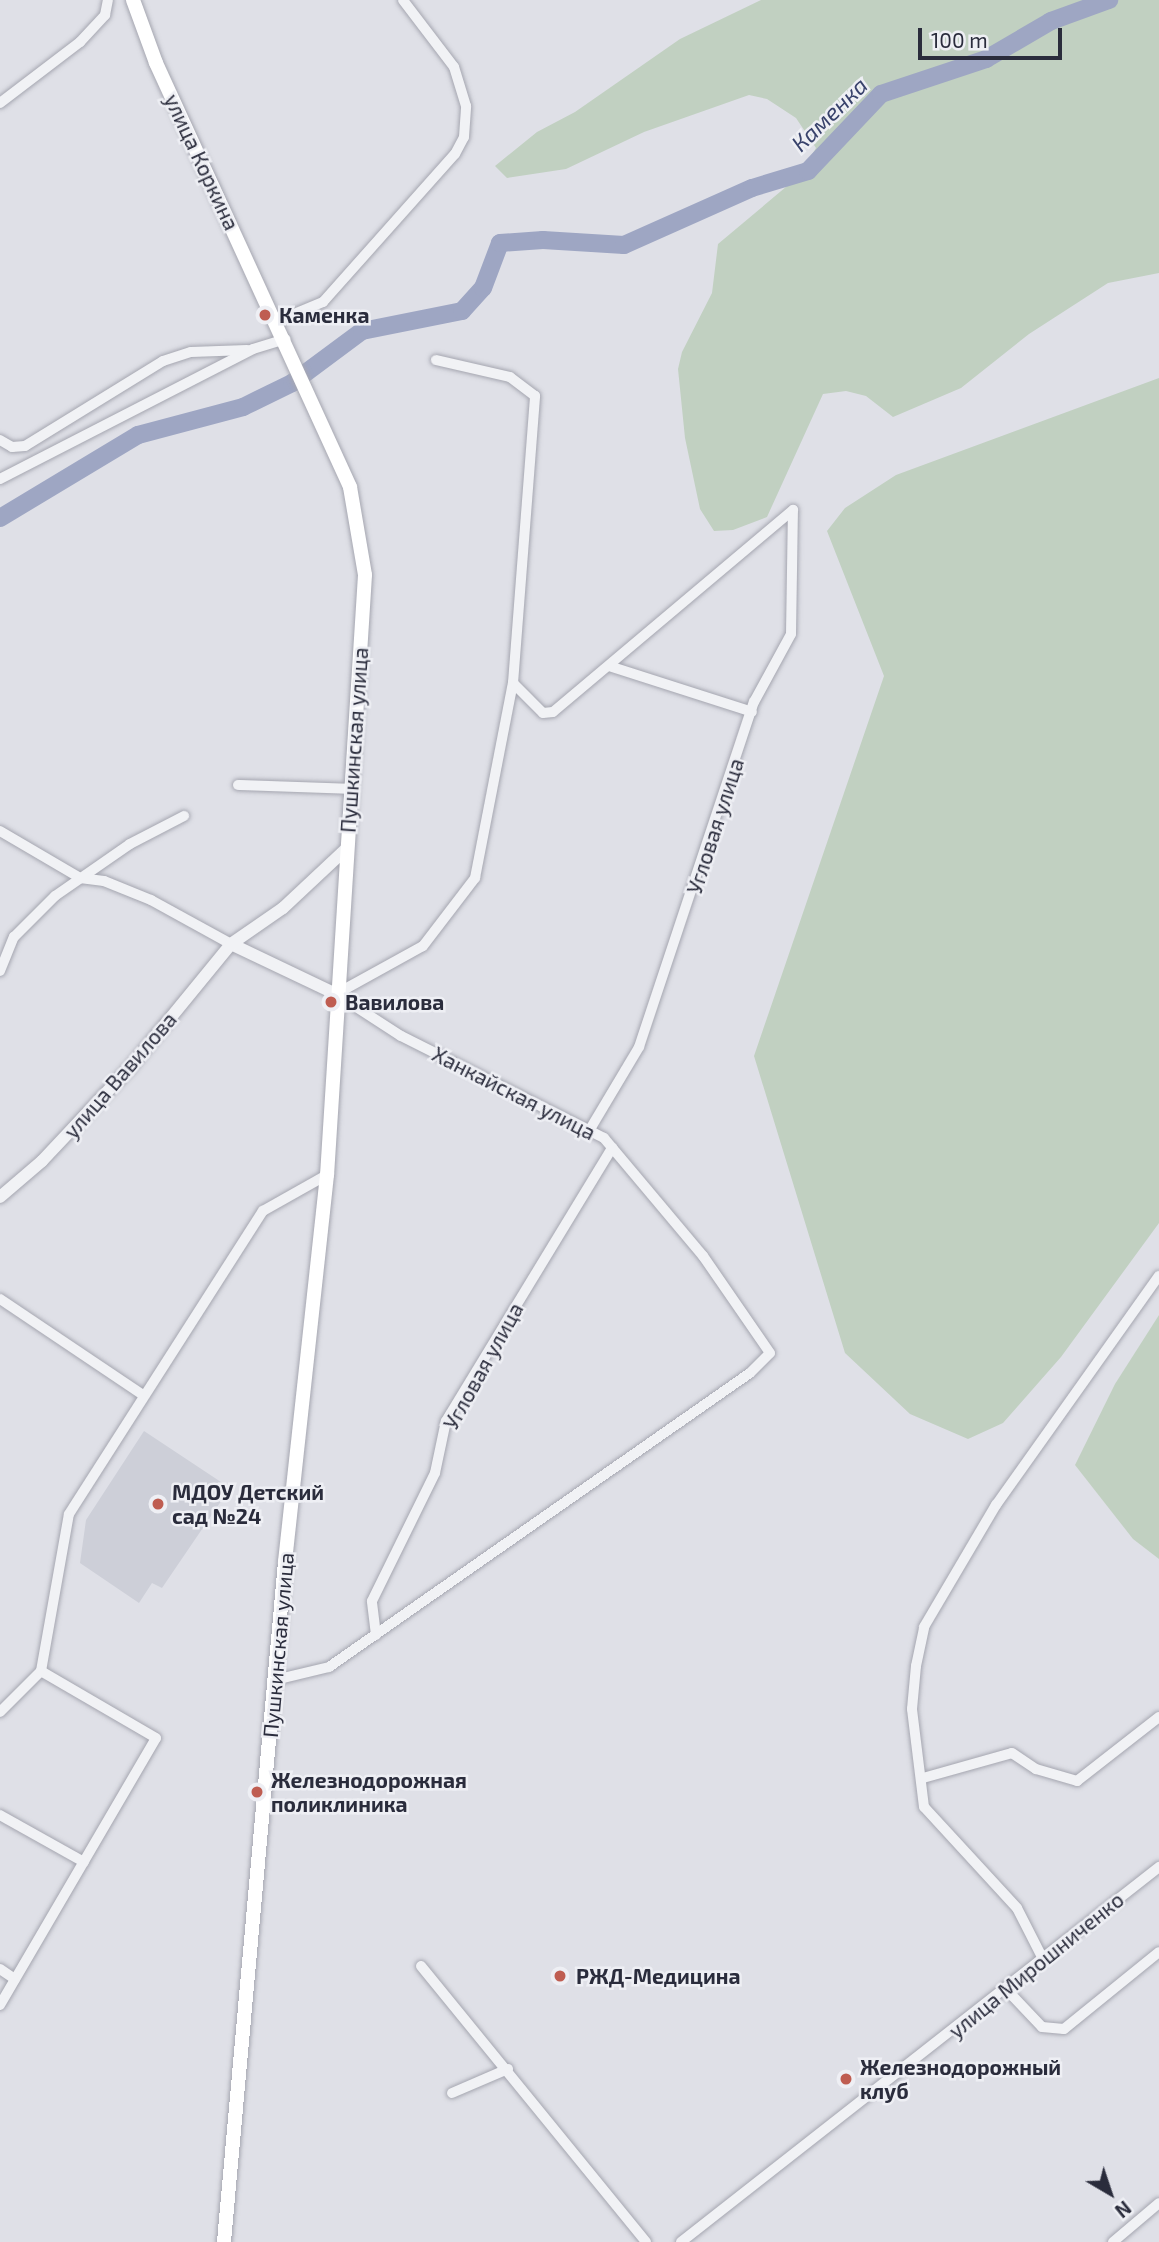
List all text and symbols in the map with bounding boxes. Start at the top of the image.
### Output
scale bar [921,14,1064,58]
text: 100 m [931,27,988,52]
water label: Каменка [785,71,873,157]
street label: улица Коркина [159,90,245,234]
place label: Каменка [279,302,369,328]
marker: Каменка [257,307,273,323]
street label: Пушкинская улица [335,646,373,834]
street label: Угловая улица [681,755,749,897]
place label: Вавилова [345,989,444,1015]
marker: Вавилова [323,994,339,1010]
street label: улица Вавилова [58,1007,182,1143]
street label: Ханкайская улица [428,1041,600,1145]
street label: Угловая улица [438,1298,528,1434]
place label: МДОУ Детский сад №24 [172,1479,324,1529]
marker: МДОУ Детский сад №24 [150,1496,166,1512]
street label: Пушкинская улица [257,1551,299,1739]
place label: Железнодорожная поликлиника [271,1767,467,1817]
marker: Железнодорожная поликлиника [249,1784,265,1800]
street label: улица Мирошниченко [943,1887,1129,2043]
place label: РЖД-Медицина [576,1963,741,1989]
marker: РЖД-Медицина [550,1966,570,1986]
place label: Железнодорожный клуб [860,2054,1061,2104]
marker: Железнодорожный клуб [838,2071,854,2087]
north arrow [1075,2158,1145,2228]
text: N [1111,2196,1136,2223]

